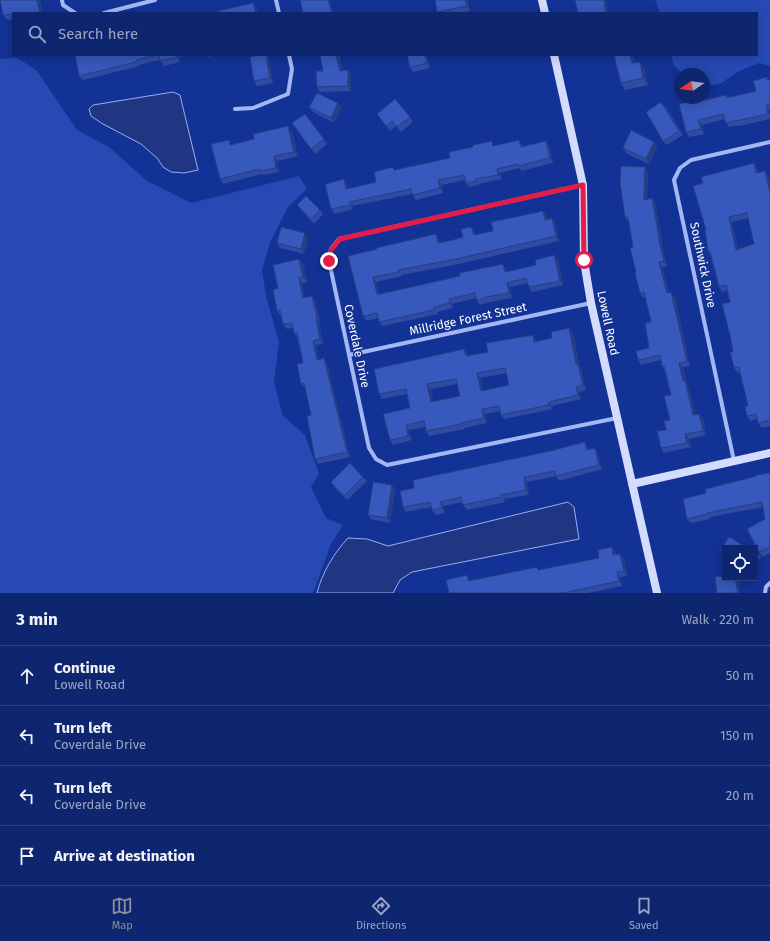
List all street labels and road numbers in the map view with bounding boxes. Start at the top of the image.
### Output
street label: Southwick Drive [687,221,719,309]
street label: Lowell Road [594,289,622,357]
street label: Millridge Forest Street [408,300,529,338]
street label: Coverdale Drive [341,303,373,389]

